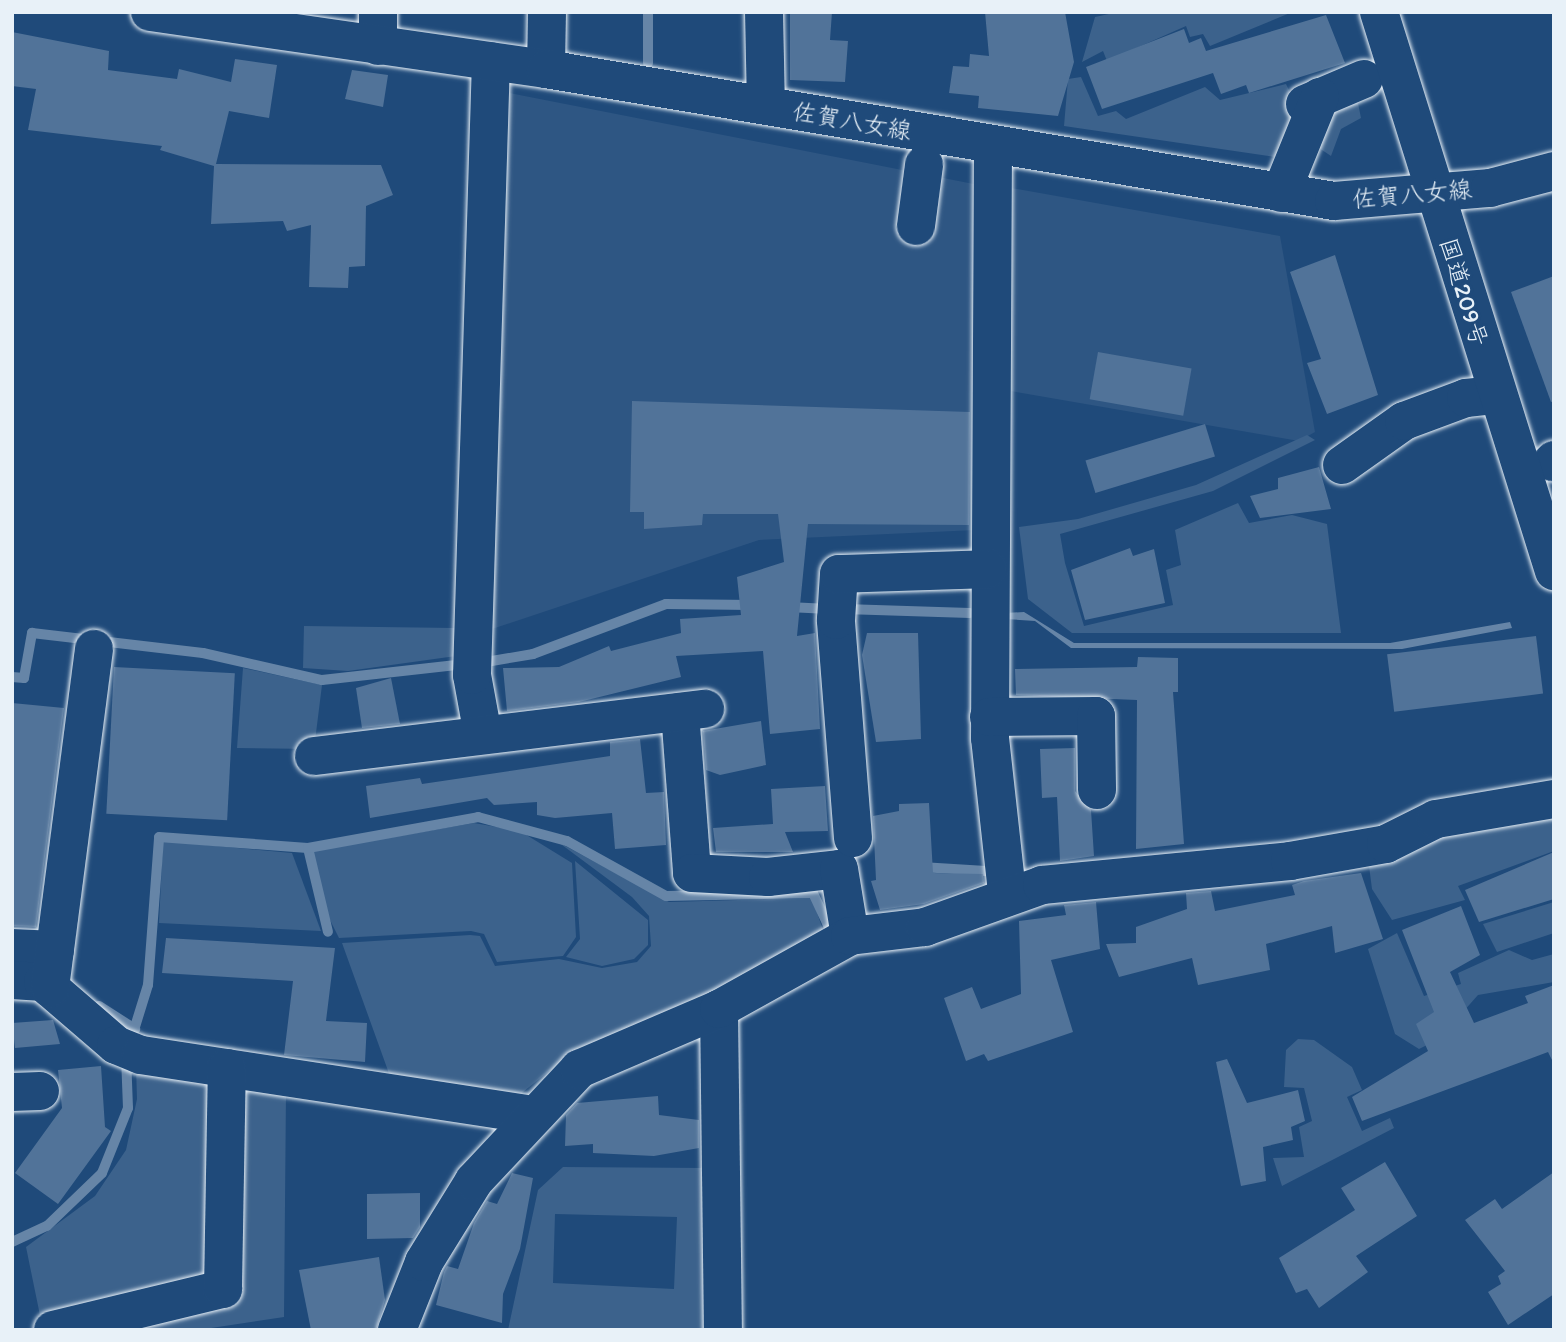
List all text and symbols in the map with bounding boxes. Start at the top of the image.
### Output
street label: 佐賀八女線 [790,96,914,146]
street label: 佐賀八女線 [1351,174,1473,214]
street label: 国道209号 [1434,234,1494,350]

